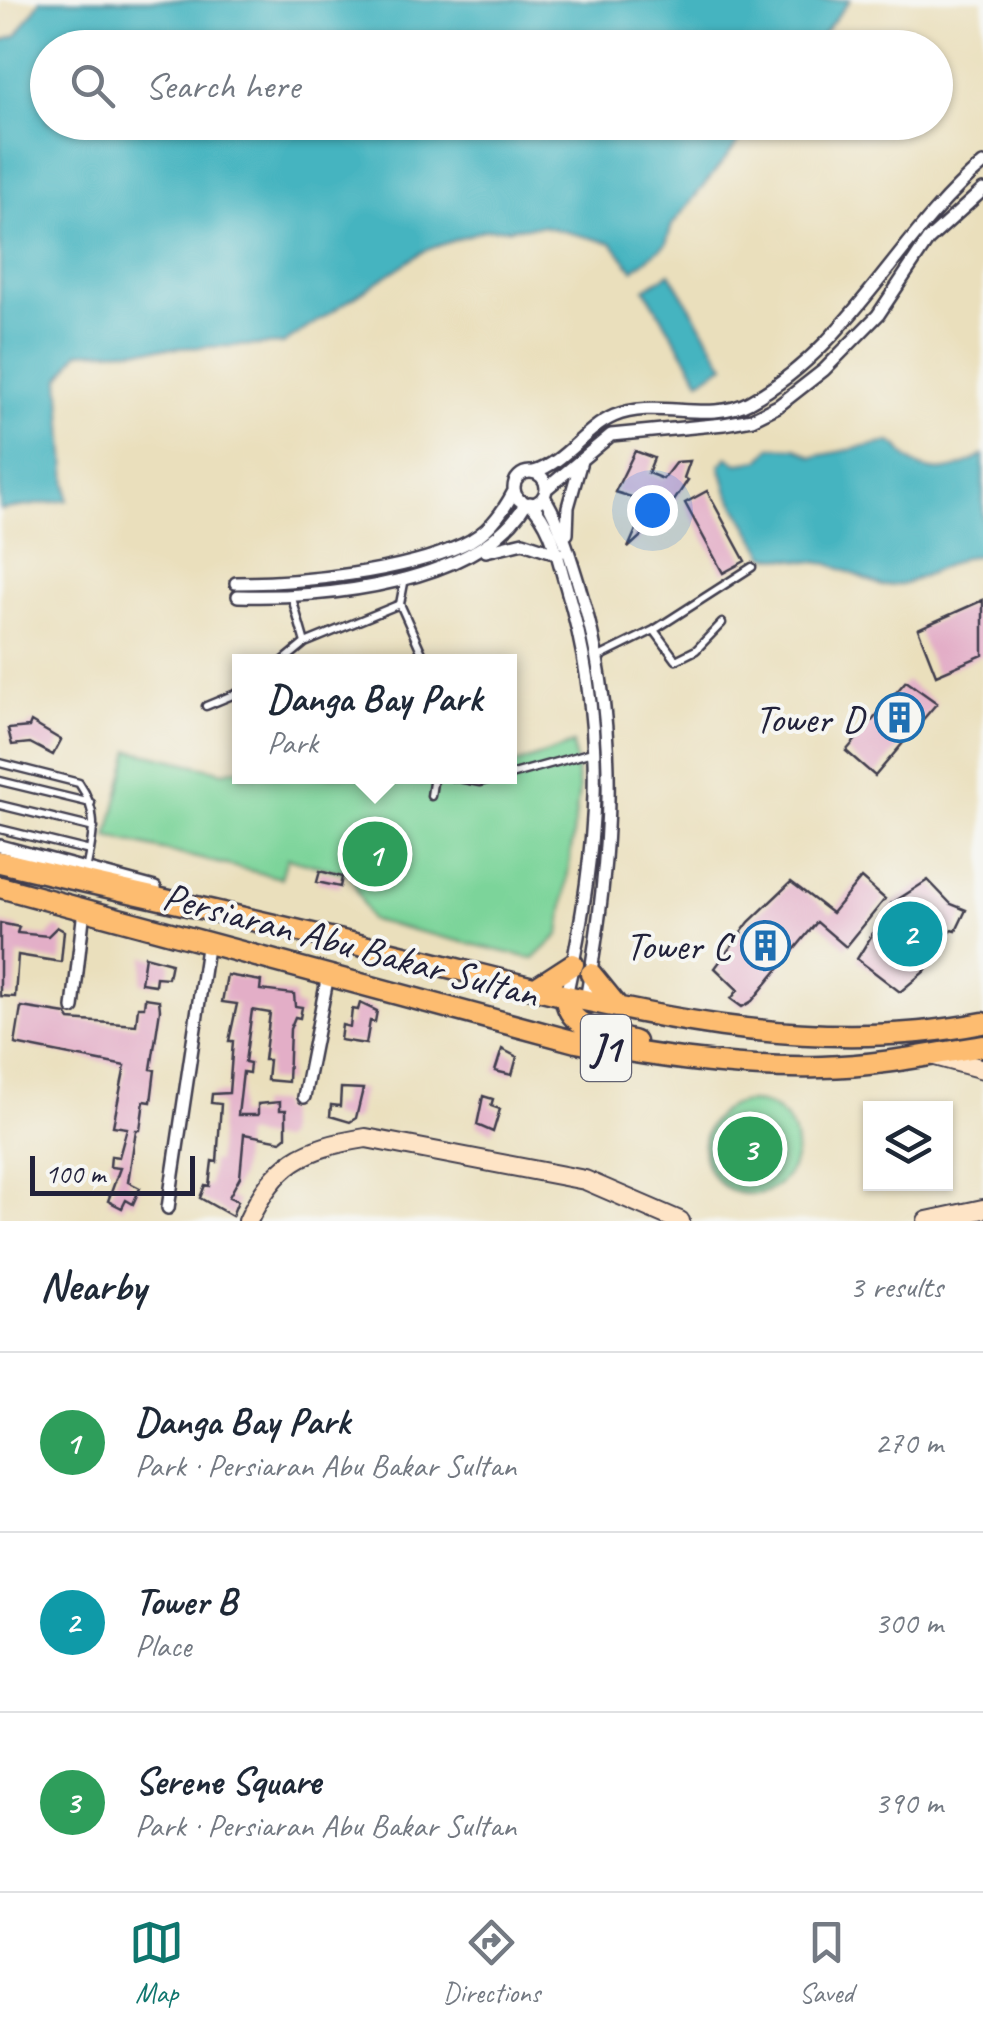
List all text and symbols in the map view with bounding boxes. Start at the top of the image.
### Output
search box [30,30,953,140]
icon: search [65,58,120,113]
text: Search here [145,62,300,109]
your location [627,485,678,536]
popup [232,654,517,784]
text: Danga Bay Park [267,675,482,722]
building icon: Tower D [873,692,925,744]
place label: Tower D [755,694,867,744]
text: Park [267,722,318,763]
pin: 1 [342,816,408,892]
street label: Persiaran Abu Bakar Sultan [158,871,545,1019]
pin: 2 [878,896,942,972]
building icon: Tower C [740,919,792,971]
place label: Tower C [626,921,736,971]
road number: J1 [581,1015,631,1081]
map controls [863,1101,953,1191]
button: layers [863,1101,953,1191]
pin: 3 [718,1112,782,1186]
scale bar [30,1151,195,1196]
text: 100 m [45,1156,105,1191]
text: Nearby [40,1260,146,1313]
text: 3 results [849,1266,943,1307]
text: Danga Bay Park [135,1398,350,1445]
text: 1 [65,1422,80,1463]
text: 270 m [874,1422,943,1463]
text: Park · Persiaran Abu Bakar Sultan [135,1445,516,1486]
text: Tower B [135,1578,237,1625]
text: 2 [65,1602,80,1643]
text: 300 m [874,1602,943,1643]
text: Place [135,1625,191,1666]
text: Serene Square [135,1758,321,1805]
text: 3 [65,1782,80,1823]
text: 390 m [874,1782,943,1823]
text: Park · Persiaran Abu Bakar Sultan [135,1805,516,1846]
tab: Map [129,1915,184,2010]
tab: Directions [443,1915,540,2010]
tab: Saved [799,1915,854,2010]

